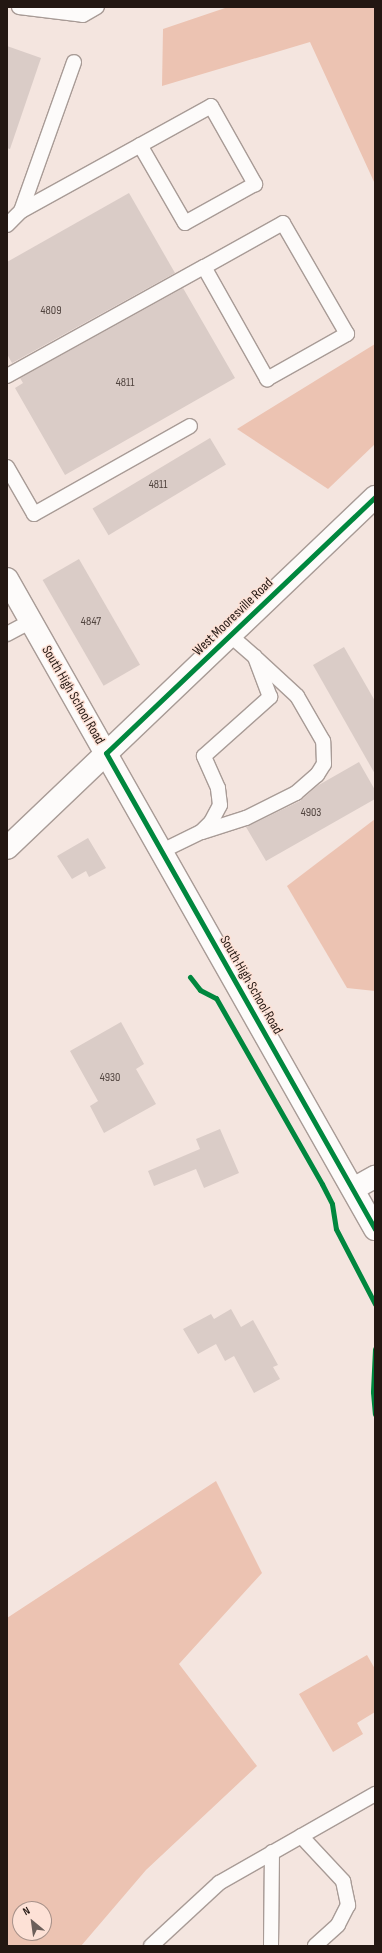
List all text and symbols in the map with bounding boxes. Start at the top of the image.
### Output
house number: 4809 [41,304,61,318]
house number: 4811 [116,376,134,390]
house number: 4811 [149,478,167,492]
street label: West Mooresville Road [189,575,277,659]
house number: 4847 [81,615,101,629]
street label: South High School Road [38,643,108,747]
house number: 4903 [301,806,321,820]
street label: South High School Road [216,933,286,1037]
house number: 4930 [100,1071,120,1085]
north arrow [12,1901,52,1941]
text: N [21,1904,32,1918]

